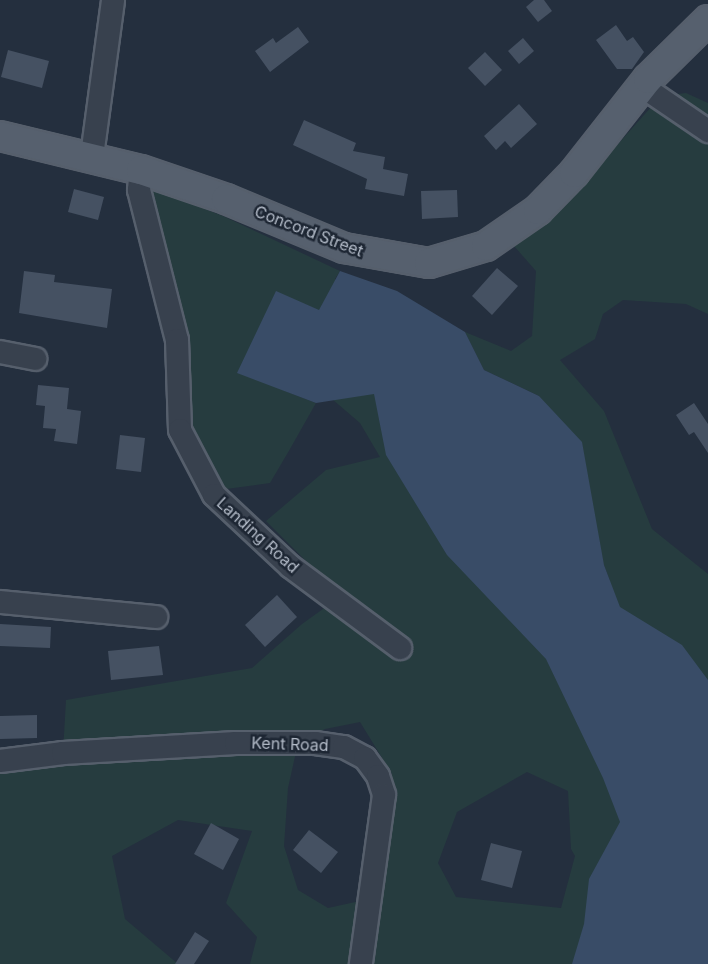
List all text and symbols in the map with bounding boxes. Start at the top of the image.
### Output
street label: Concord Street [252,201,366,261]
street label: Landing Road [213,493,303,577]
street label: Kent Road [251,733,329,755]

